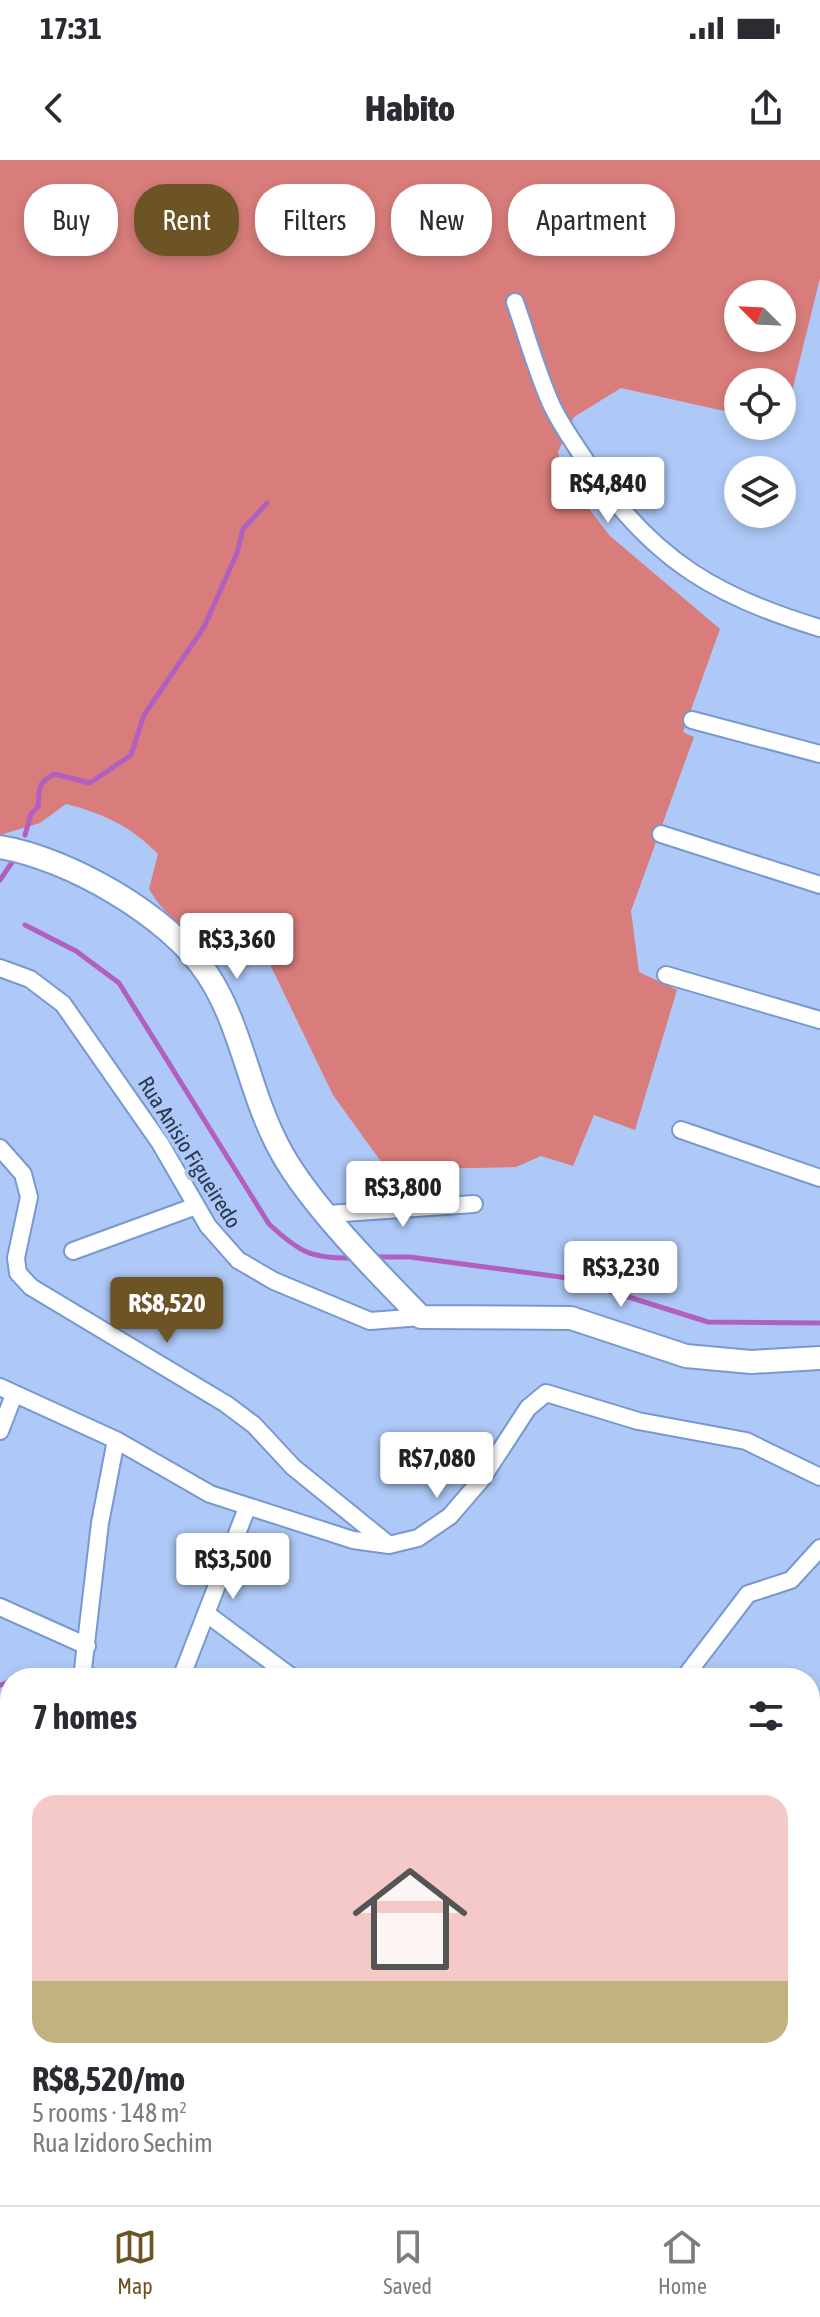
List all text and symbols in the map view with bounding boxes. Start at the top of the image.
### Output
text: 17:31 [40,11,102,45]
icon: back [32,86,76,130]
icon: share [744,86,788,130]
text: Habito [365,87,455,129]
chip: Buy [24,184,118,256]
chip: Rent [134,184,239,256]
chip: Filters [255,184,375,256]
chip: New [391,184,492,256]
chip: Apartment [508,184,675,256]
north arrow [724,280,796,352]
map controls [724,280,796,528]
button: locate [724,368,796,440]
button: layers [724,456,796,528]
pin: R$4,840 [534,457,682,525]
text: R$4,840 [569,468,647,498]
pin: R$3,360 [163,913,311,981]
text: R$3,360 [198,924,276,954]
street label: Rua Anisio Figueiredo [133,1071,247,1233]
pin: R$3,800 [329,1161,477,1229]
text: R$3,800 [364,1172,442,1202]
pin: R$3,230 [547,1241,695,1309]
text: R$3,230 [582,1252,660,1282]
pin: R$8,520 [93,1277,241,1345]
text: R$8,520 [128,1288,206,1318]
pin: R$7,080 [363,1432,511,1500]
text: R$7,080 [398,1443,476,1473]
pin: R$3,500 [159,1533,307,1601]
text: R$3,500 [194,1544,272,1574]
icon: filters [744,1694,788,1738]
text: 7 homes [32,1697,137,1736]
icon: home [338,1847,482,1991]
text: R$8,520/mo [32,2059,185,2098]
text: 5 rooms · 148 m² [32,2098,187,2128]
text: Rua Izidoro Sechim [32,2128,213,2158]
tab: Map [113,2225,157,2299]
tab: Saved [383,2225,432,2299]
tab: Home [658,2225,707,2299]

